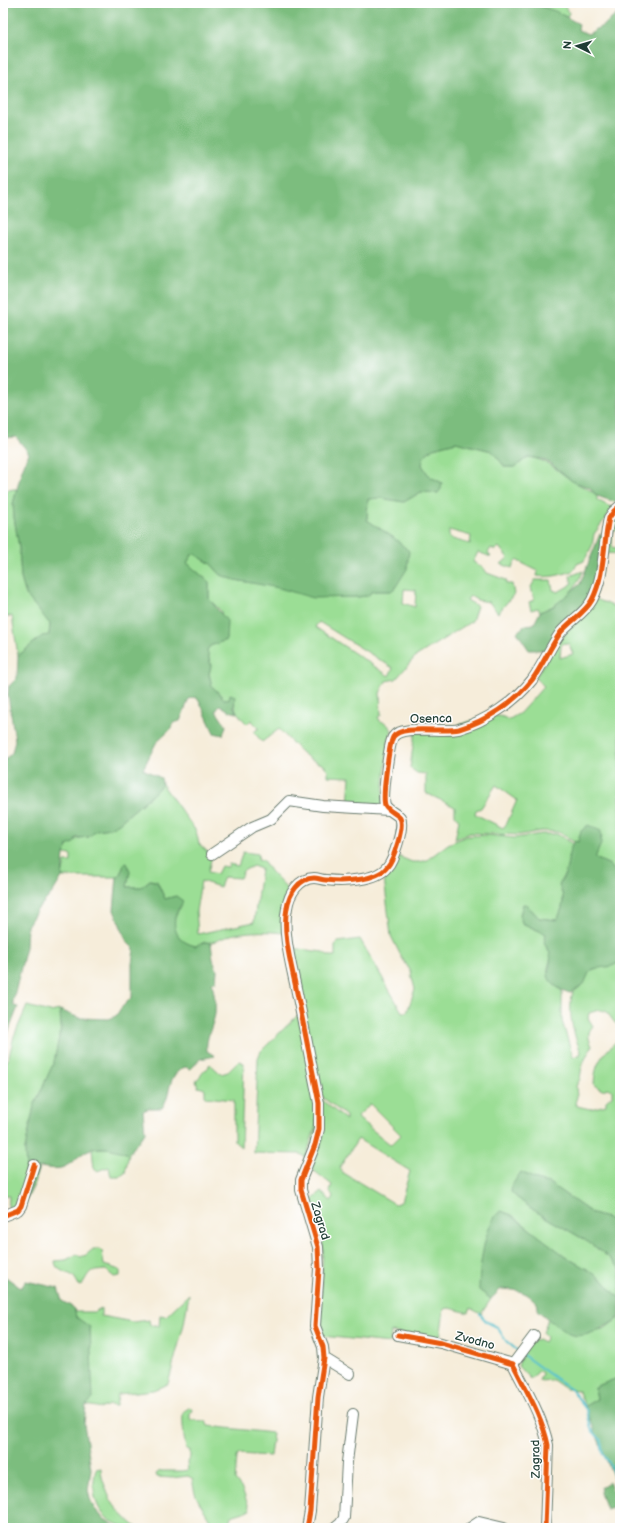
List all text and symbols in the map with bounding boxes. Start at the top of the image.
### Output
north arrow [557,26,597,66]
text: N [561,40,574,50]
street label: Osenca [410,711,452,727]
street label: Zagrad [307,1199,333,1242]
street label: Zvodno [453,1328,497,1354]
street label: Zagrad [528,1439,544,1480]

